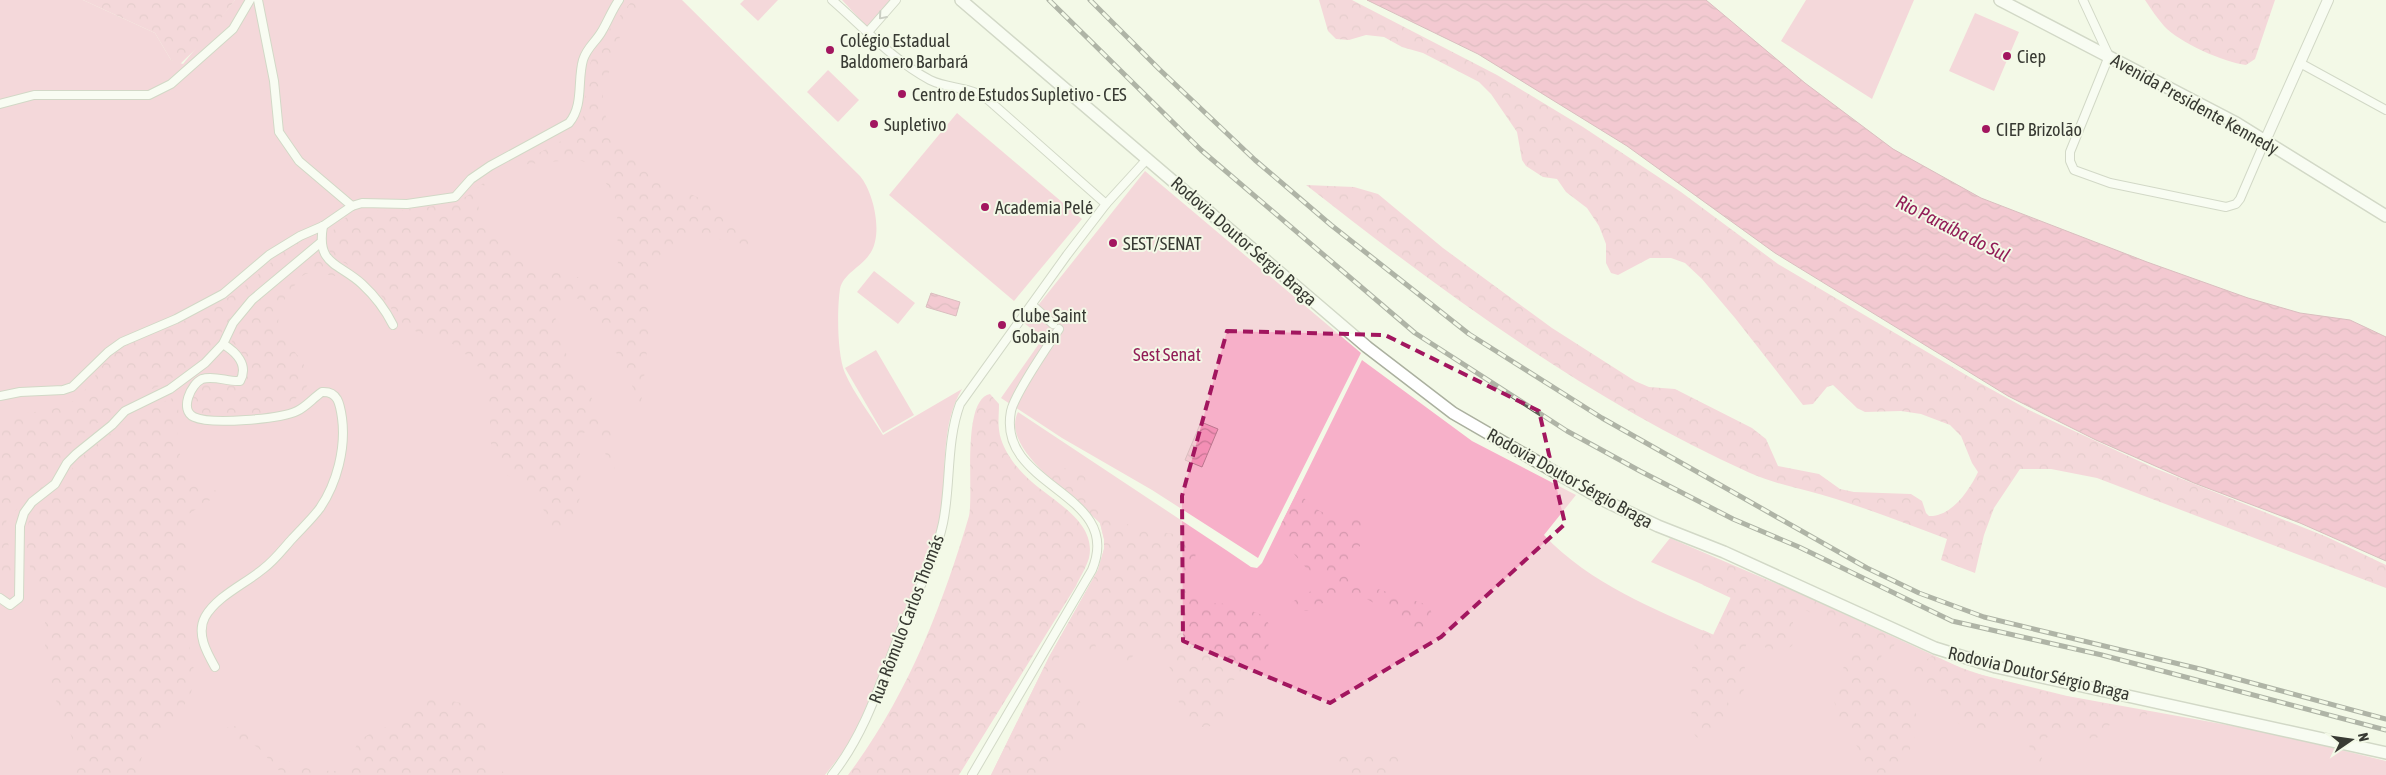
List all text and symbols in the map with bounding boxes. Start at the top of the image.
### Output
one-way arrow [879,10,888,19]
place label: Colégio Estadual Baldomero Barbará [840,30,968,72]
marker: Colégio Estadual Baldomero Barbará [824,44,836,56]
place label: Ciep [2017,46,2046,67]
street label: Avenida Presidente Kennedy [2107,49,2283,159]
marker: Ciep [2001,50,2013,62]
place label: Centro de Estudos Supletivo - CES [912,84,1127,105]
marker: Centro de Estudos Supletivo - CES [896,88,908,100]
place label: Supletivo [884,114,947,135]
marker: Supletivo [868,118,880,130]
place label: CIEP Brizolão [1996,119,2082,140]
marker: CIEP Brizolão [1980,123,1992,135]
street label: Rodovia Doutor Sérgio Braga [1167,172,1321,310]
water label: Rio Paraíba do Sul [1892,190,2014,266]
place label: Academia Pelé [995,197,1093,218]
marker: Academia Pelé [979,201,991,213]
place label: SEST/SENAT [1123,233,1202,254]
marker: SEST/SENAT [1107,237,1119,249]
place label: Clube Saint Gobain [1012,305,1087,347]
marker: Clube Saint Gobain [996,319,1008,331]
park label: Sest Senat [1133,344,1201,365]
street label: Rodovia Doutor Sérgio Braga [1484,424,1656,532]
street label: Rua Rômulo Carlos Thomás [864,532,948,706]
street label: Rodovia Doutor Sérgio Braga [1946,642,2132,704]
north arrow [2326,715,2376,765]
text: N [2355,731,2372,743]

